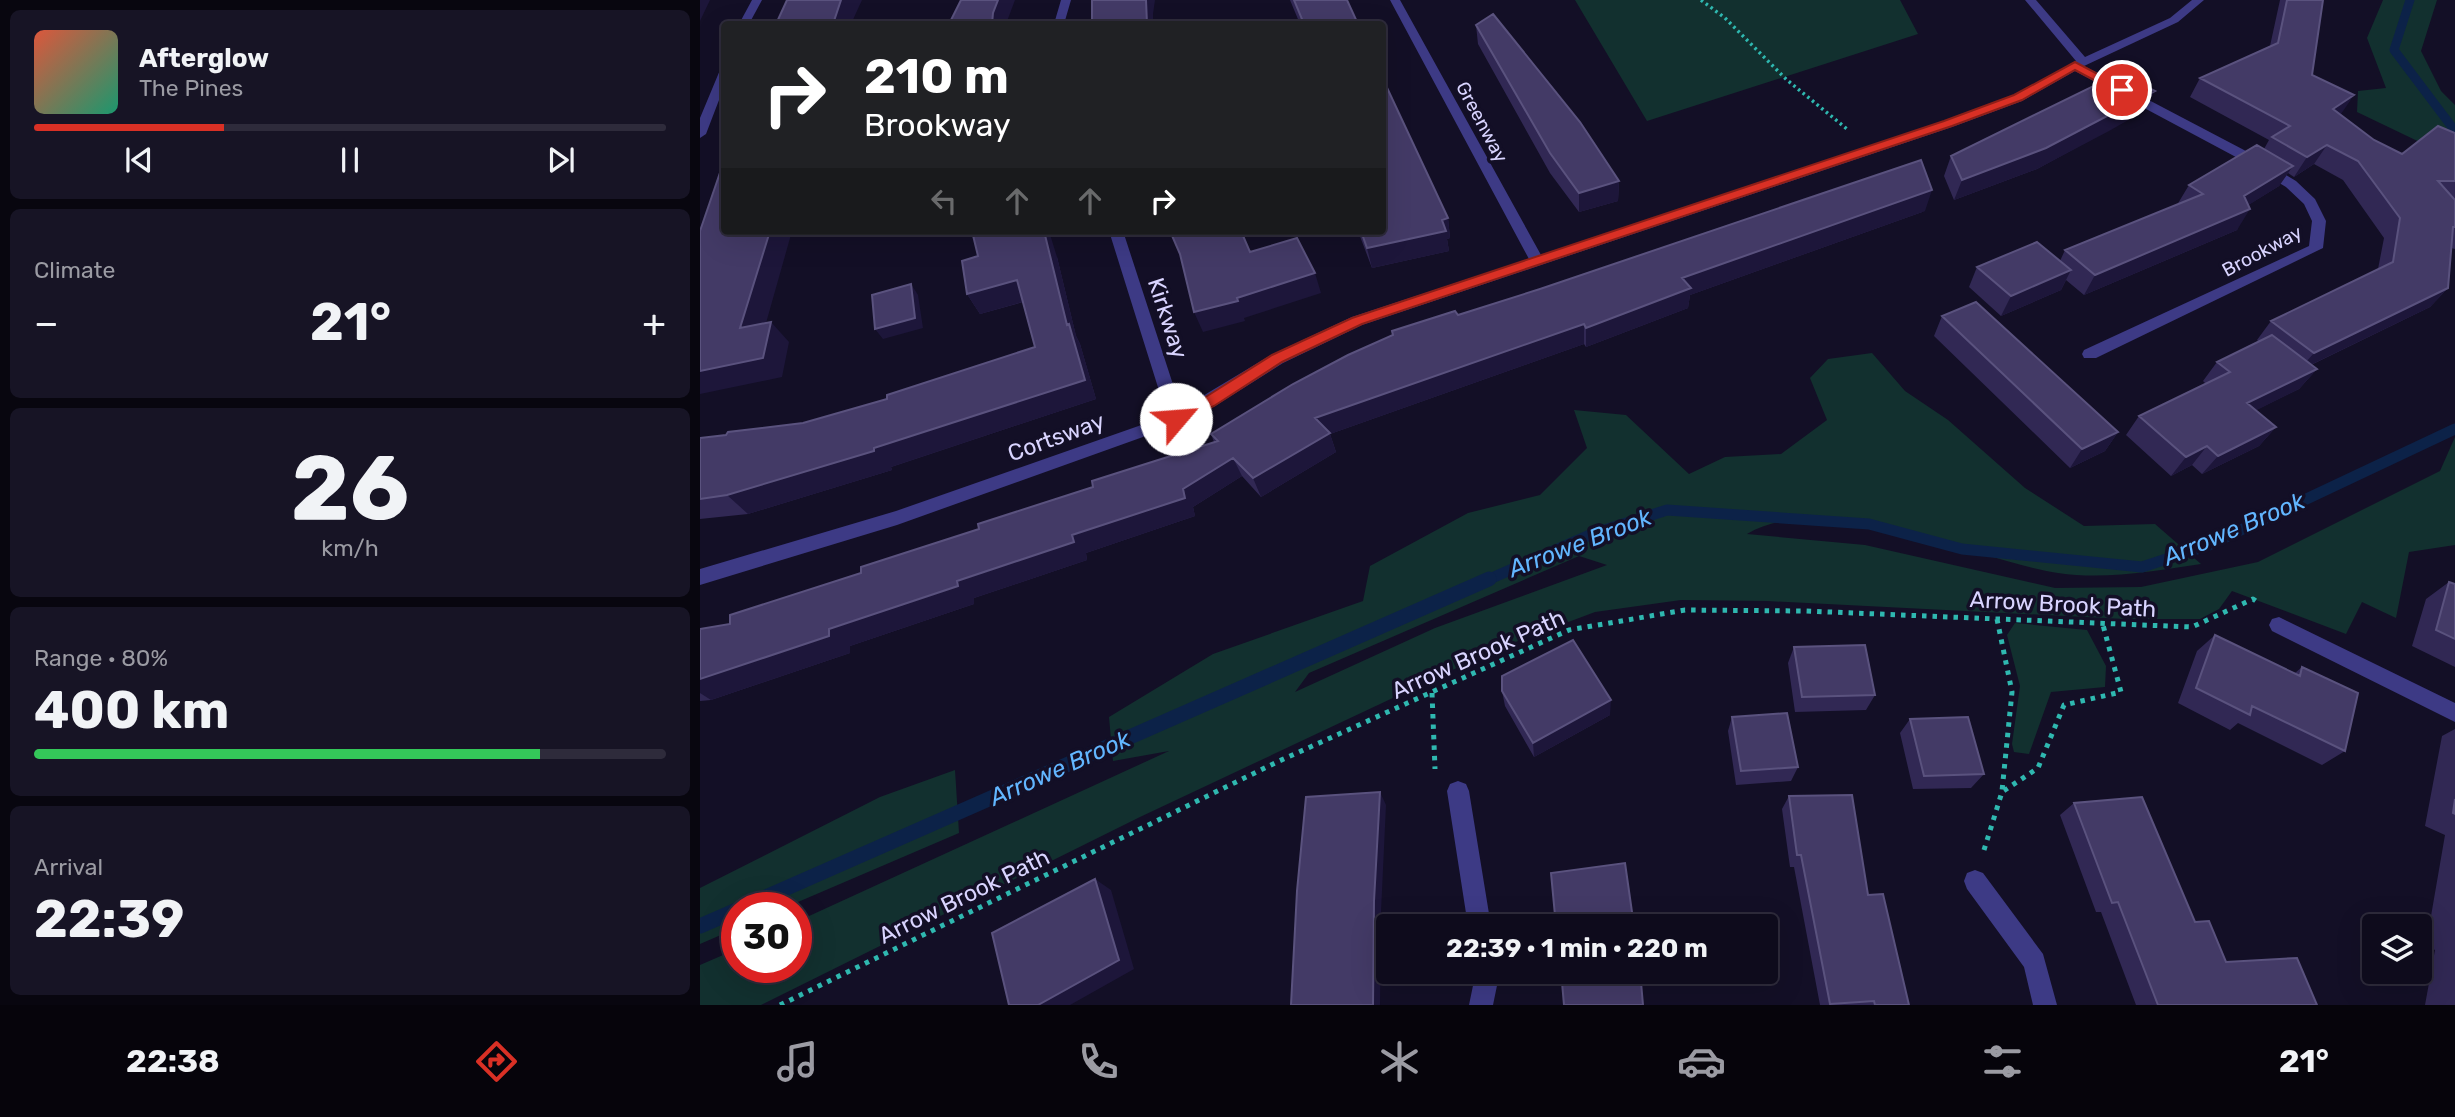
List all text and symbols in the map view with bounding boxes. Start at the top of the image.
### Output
text: Afterglow [139,43,269,74]
text: 210 m [864,47,1009,105]
icon: right [749,49,840,140]
pin [2092,60,2152,120]
icon: arrive [2103,71,2141,109]
text: The Pines [139,74,243,102]
street label: Greenway [1451,78,1513,166]
text: Brookway [864,106,1011,144]
icon: previous [120,141,158,179]
icon: pause [331,141,369,179]
icon: next [542,141,580,179]
icon: left [925,182,963,220]
icon: ahead [998,182,1036,220]
icon: ahead [1071,182,1109,220]
icon: right [1144,182,1182,220]
street label: Brookway [2218,220,2306,282]
text: Climate [34,256,115,284]
street label: Kirkway [1142,274,1194,362]
text: 21° [310,291,391,353]
text: − [34,300,59,346]
text: + [642,300,666,346]
position arrow [1139,382,1213,456]
street label: Cortsway [1004,406,1108,467]
text: 26 [291,434,409,542]
water label: Arrowe Brook [2157,486,2310,572]
water label: Arrowe Brook [1503,503,1656,584]
text: km/h [321,534,379,562]
street label: Arrow Brook Path [1969,585,2157,623]
street label: Arrow Brook Path [1387,603,1569,705]
text: Range · 80% [34,644,168,672]
text: 400 km [34,679,229,741]
water label: Arrowe Brook [983,724,1135,812]
street label: Arrow Brook Path [874,842,1054,950]
text: Arrival [34,853,103,881]
text: 22:39 [34,888,184,950]
speed limit sign: 30 [721,892,812,983]
map controls [2362,914,2432,984]
button: layers [2362,914,2432,984]
text: 22:39 · 1 min · 220 m [1446,933,1708,964]
icon: directions [472,1037,521,1086]
icon: music [773,1037,822,1086]
icon: phone [1074,1037,1123,1086]
icon: climate [1375,1037,1424,1086]
icon: car [1677,1037,1726,1086]
icon: filters [1978,1037,2027,1086]
text: 22:38 [126,1042,220,1080]
text: 21° [2279,1042,2329,1080]

